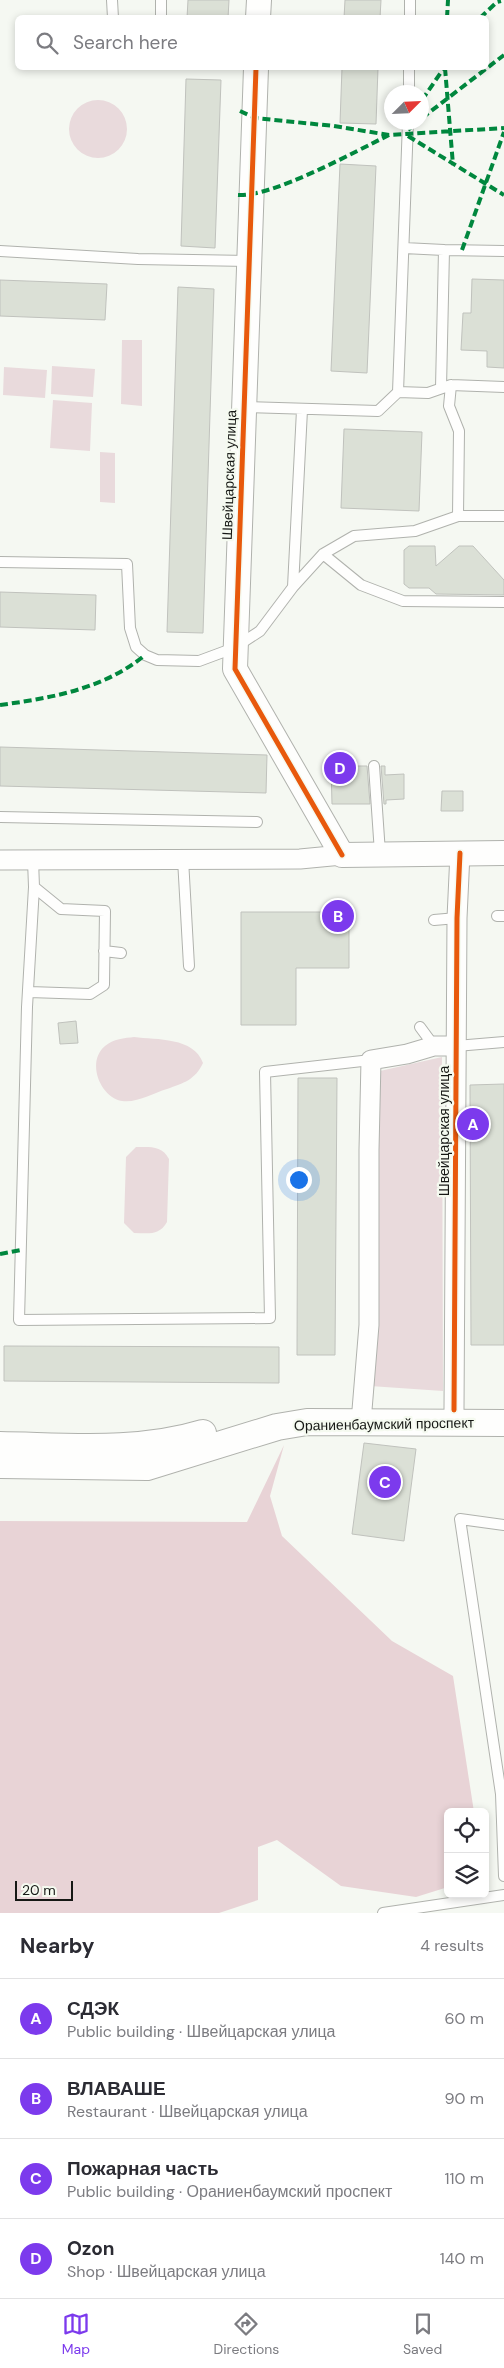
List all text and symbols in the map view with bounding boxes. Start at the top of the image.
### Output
search box [15,15,489,70]
icon: search [33,29,61,57]
text: Search here [73,30,178,55]
north arrow [384,85,429,130]
street label: Швейцарская улица [218,409,240,540]
pin: D [324,749,356,787]
pin: B [322,897,354,935]
street label: Швейцарская улица [435,1066,453,1196]
pin: A [457,1105,489,1143]
your location [286,1167,312,1193]
street label: Ораниенбаумский проспект [294,1413,475,1435]
pin: C [369,1463,401,1501]
map controls [444,1808,489,1898]
button: locate [444,1808,489,1853]
button: layers [444,1853,489,1898]
scale bar [15,1878,72,1901]
text: 20 m [22,1881,56,1899]
text: Nearby [20,1932,94,1960]
text: 4 results [420,1935,484,1956]
text: СДЭК [67,1996,119,2021]
text: A [30,2008,42,2029]
text: 60 m [444,2008,484,2029]
text: Public building · Швейцарская улица [67,2021,335,2042]
text: ВЛАВАШЕ [67,2076,166,2101]
text: B [31,2088,41,2109]
text: 90 m [444,2088,484,2109]
text: Restaurant · Швейцарская улица [67,2101,308,2122]
text: Пожарная часть [67,2156,219,2181]
text: C [30,2168,42,2189]
text: 110 m [445,2168,484,2189]
text: Public building · Ораниенбаумский проспект [67,2181,392,2202]
text: Ozon [67,2236,115,2261]
text: D [30,2248,42,2269]
text: 140 m [440,2248,484,2269]
text: Shop · Швейцарская улица [67,2261,266,2282]
tab: Map [62,2310,90,2358]
tab: Directions [214,2310,279,2358]
tab: Saved [403,2310,442,2358]

